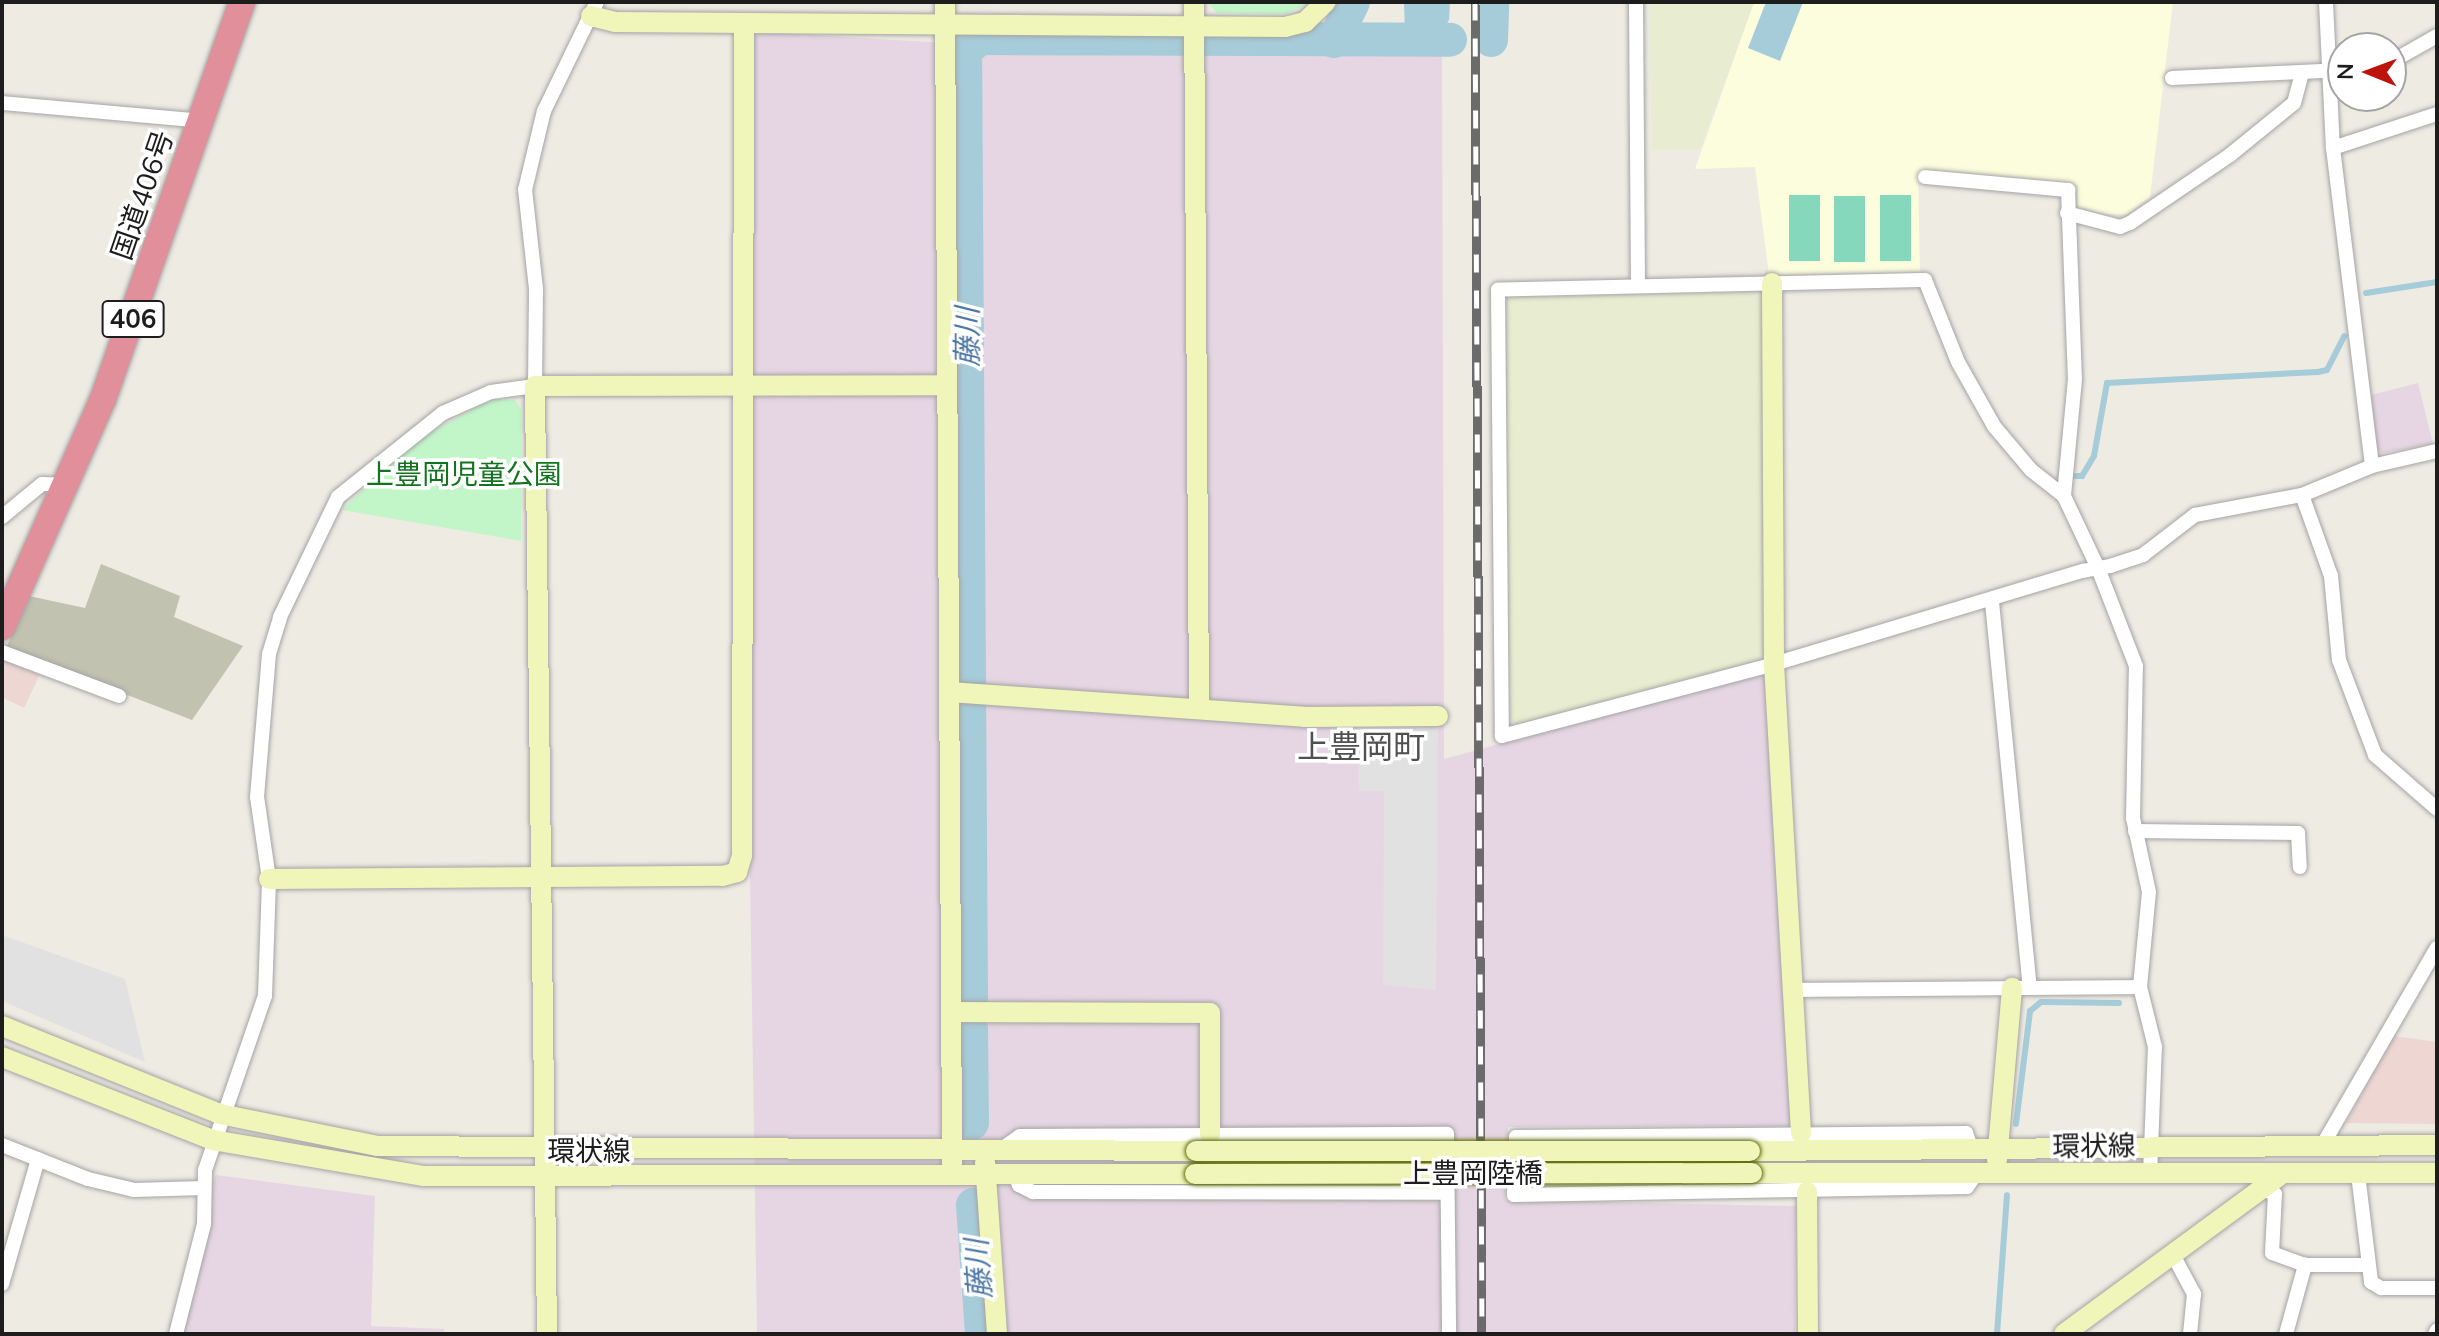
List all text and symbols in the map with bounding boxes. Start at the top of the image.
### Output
north arrow [2327,32,2407,112]
text: N [2331,63,2359,80]
street label: 国道406号 [104,126,180,264]
road number: 406 [101,297,165,341]
water label: 藤川 [949,307,985,367]
park label: 上豊岡児童公園 [366,457,562,491]
district label: 上豊岡町 [1297,727,1425,765]
street label: 環状線 [2052,1128,2136,1164]
street label: 環状線 [547,1134,631,1168]
street label: 上豊岡陸橋 [1403,1156,1543,1190]
water label: 藤川 [958,1238,998,1300]

